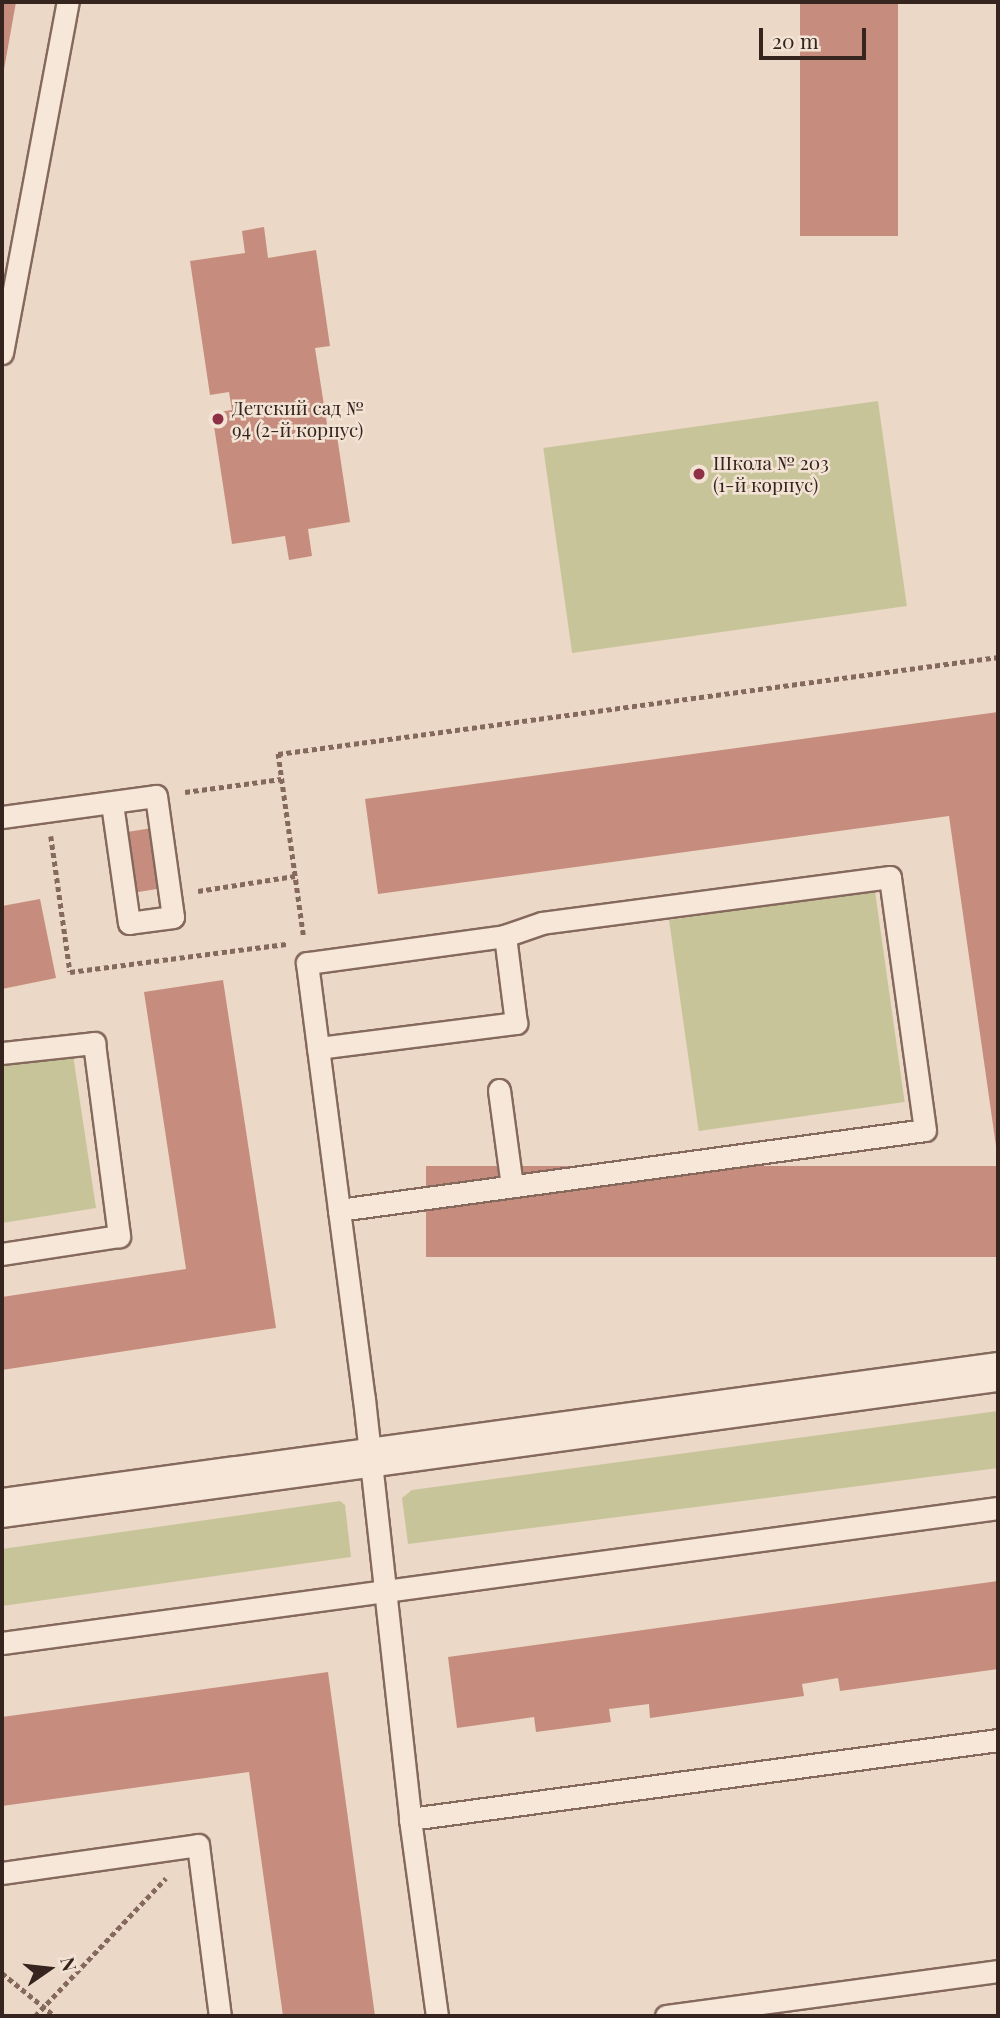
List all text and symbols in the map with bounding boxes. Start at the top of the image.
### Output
scale bar [762,14,869,58]
text: 20 m [772,26,819,54]
place label: Детский сад № 94 (2-й корпус) [232,397,364,441]
marker: Детский сад № 94 (2-й корпус) [210,411,226,427]
place label: Школа № 203 (1-й корпус) [713,452,829,496]
marker: Школа № 203 (1-й корпус) [691,466,707,482]
north arrow [14,1934,84,2004]
text: N [55,1954,84,1974]

